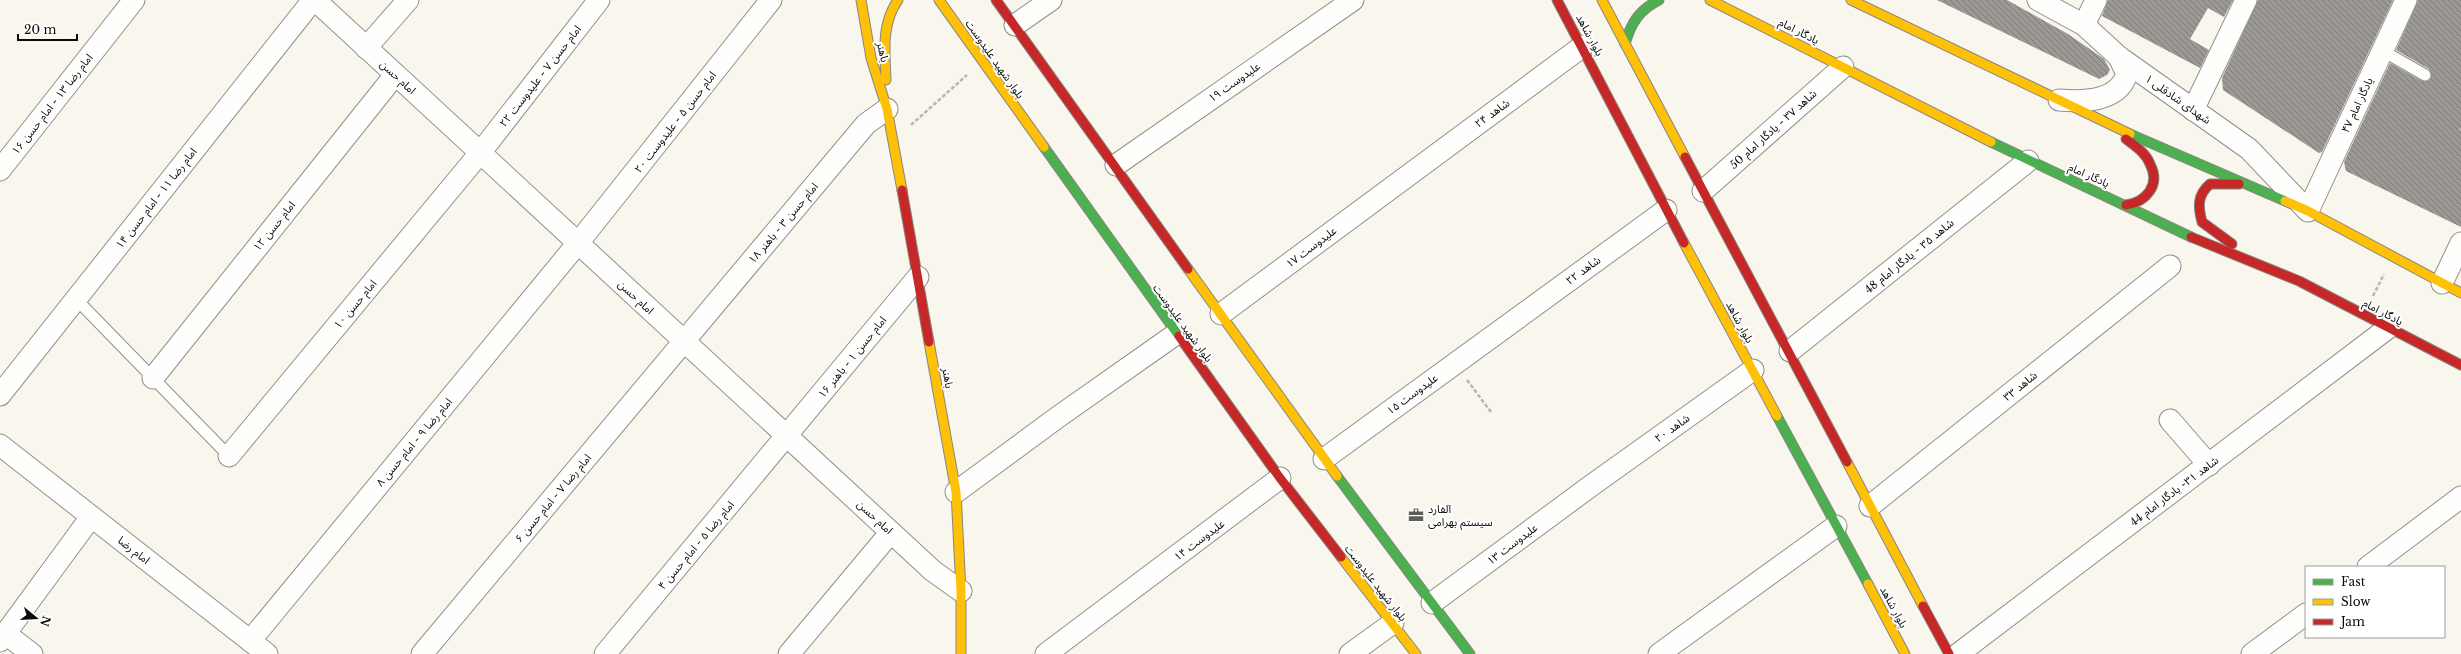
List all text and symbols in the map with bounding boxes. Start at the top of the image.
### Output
street label: بلوار شاهد [1573,12,1607,58]
street label: یادگار امام [1776,15,1822,48]
scale bar [18,16,77,42]
street label: بلوار شهید علیدوست [963,17,1027,101]
text: 20 m [24,22,56,37]
street label: امام حسن ۷ - علیدوست ۲۲ [496,22,585,130]
street label: باهنر [873,39,892,64]
street label: امام رضا ۱۳ - امام حسن ۱۶ [8,51,96,158]
street label: امام حسن [376,57,419,98]
street label: علیدوست ۱۹ [1205,59,1263,105]
street label: امام حسن ۵ - علیدوست ۲۰ [631,68,720,176]
street label: شهدای شادقلی ۱ [2142,71,2214,127]
street label: یادگار امام ۴۷ [2338,75,2377,135]
street label: شاهد ۳۷ - یادگار امام 50 [1727,86,1820,172]
street label: شاهد ۲۴ [1472,95,1512,130]
street label: امام رضا ۱۱ - امام حسن ۱۴ [112,145,200,252]
street label: یادگار امام [2066,160,2112,191]
street label: امام حسن ۳ - باهنر ۱۸ [745,180,822,267]
street label: امام حسن ۱۲ [250,198,299,254]
street label: شاهد ۳۵ - یادگار امام 48 [1861,215,1957,297]
street label: علیدوست ۱۷ [1283,223,1340,271]
street label: شاهد ۲۲ [1563,252,1603,287]
street label: امام حسن ۱۰ [330,277,380,332]
street label: امام حسن [614,277,657,318]
street label: بلوار شهید علیدوست [1150,281,1216,365]
street label: یادگار امام [2360,296,2406,329]
street label: بلوار شاهد [1723,299,1757,345]
street label: امام حسن ۱ - باهنر ۱۶ [815,313,890,401]
street label: باهنر [939,366,957,389]
street label: شاهد ۳۳ [2000,368,2040,404]
street label: علیدوست ۱۵ [1384,370,1441,417]
street label: امام رضا ۹ - امام حسن ۸ [373,395,456,490]
street label: شاهد ۲۰ [1652,411,1693,445]
street label: امام رضا ۷ - امام حسن ۶ [512,451,595,546]
street label: شاهد ۳۱- یادگار امام 44 [2127,453,2222,530]
street label: امام حسن [853,497,896,538]
street label: امام رضا ۵ - امام حسن ۴ [655,498,738,593]
place label: آلفارد سیستم بهرامی [1428,502,1493,531]
office icon: آلفارد سیستم بهرامی [1407,506,1425,524]
street label: علیدوست ۱۴ [1171,516,1228,564]
street label: علیدوست ۱۳ [1484,520,1541,568]
street label: امام رضا [115,533,153,568]
street label: بلوار شهید علیدوست [1342,542,1410,624]
legend [2305,566,2445,638]
text: Fast [2341,574,2366,589]
street label: بلوار شاهد [1877,584,1911,630]
text: Slow [2341,594,2371,609]
north arrow [16,598,56,638]
text: N [37,614,54,629]
text: Jam [2339,614,2365,629]

